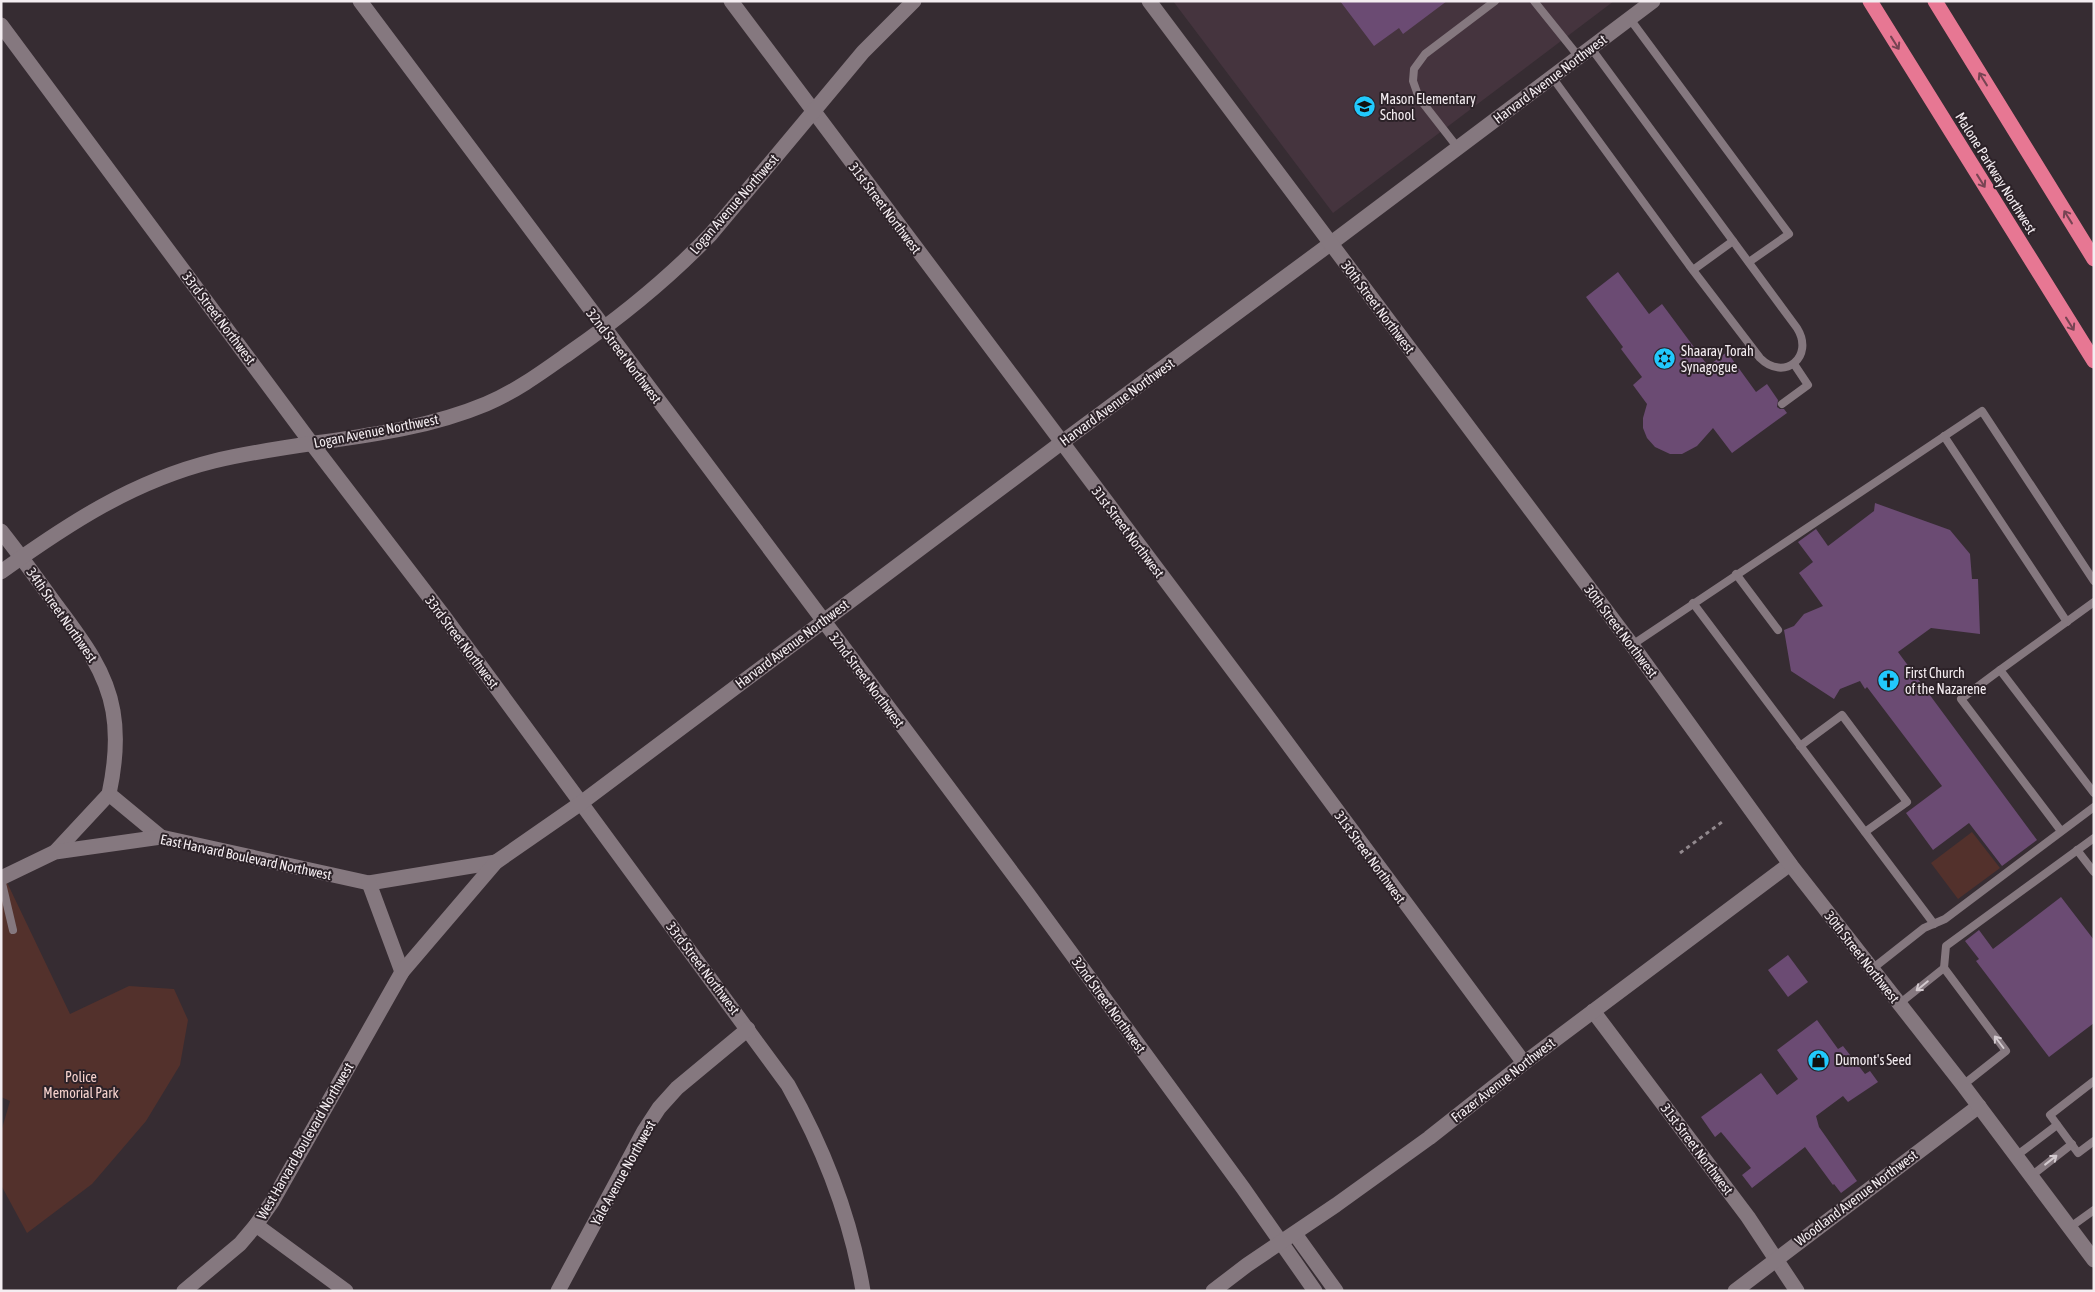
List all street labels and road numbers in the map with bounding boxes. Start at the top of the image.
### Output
street label: Harvard Avenue Northwest [1490,31,1610,127]
street label: Malone Parkway Northwest [1952,109,2040,237]
street label: Logan Avenue Northwest [686,151,782,257]
street label: 31st Street Northwest [846,159,924,257]
street label: 30th Street Northwest [1338,258,1418,356]
street label: 33rd Street Northwest [179,269,259,367]
street label: 32nd Street Northwest [583,306,665,406]
street label: Harvard Avenue Northwest [1057,355,1177,449]
street label: Logan Avenue Northwest [312,411,440,451]
street label: 31st Street Northwest [1089,483,1167,581]
street label: 34th Street Northwest [23,565,101,665]
street label: 30th Street Northwest [1581,582,1661,680]
street label: 33rd Street Northwest [422,593,502,691]
street label: Harvard Avenue Northwest [732,596,852,692]
street label: 32nd Street Northwest [826,630,908,730]
street label: 31st Street Northwest [1331,808,1409,906]
street label: East Harvard Boulevard Northwest [159,831,333,883]
street label: 30th Street Northwest [1821,908,1903,1006]
street label: 33rd Street Northwest [663,919,743,1017]
street label: 32nd Street Northwest [1069,954,1149,1056]
street label: Frazer Avenue Northwest [1448,1035,1558,1125]
street label: West Harvard Boulevard Northwest [253,1060,357,1222]
street label: 31st Street Northwest [1658,1100,1736,1198]
street label: Yale Avenue Northwest [587,1118,659,1228]
street label: Woodland Avenue Northwest [1792,1147,1920,1249]

